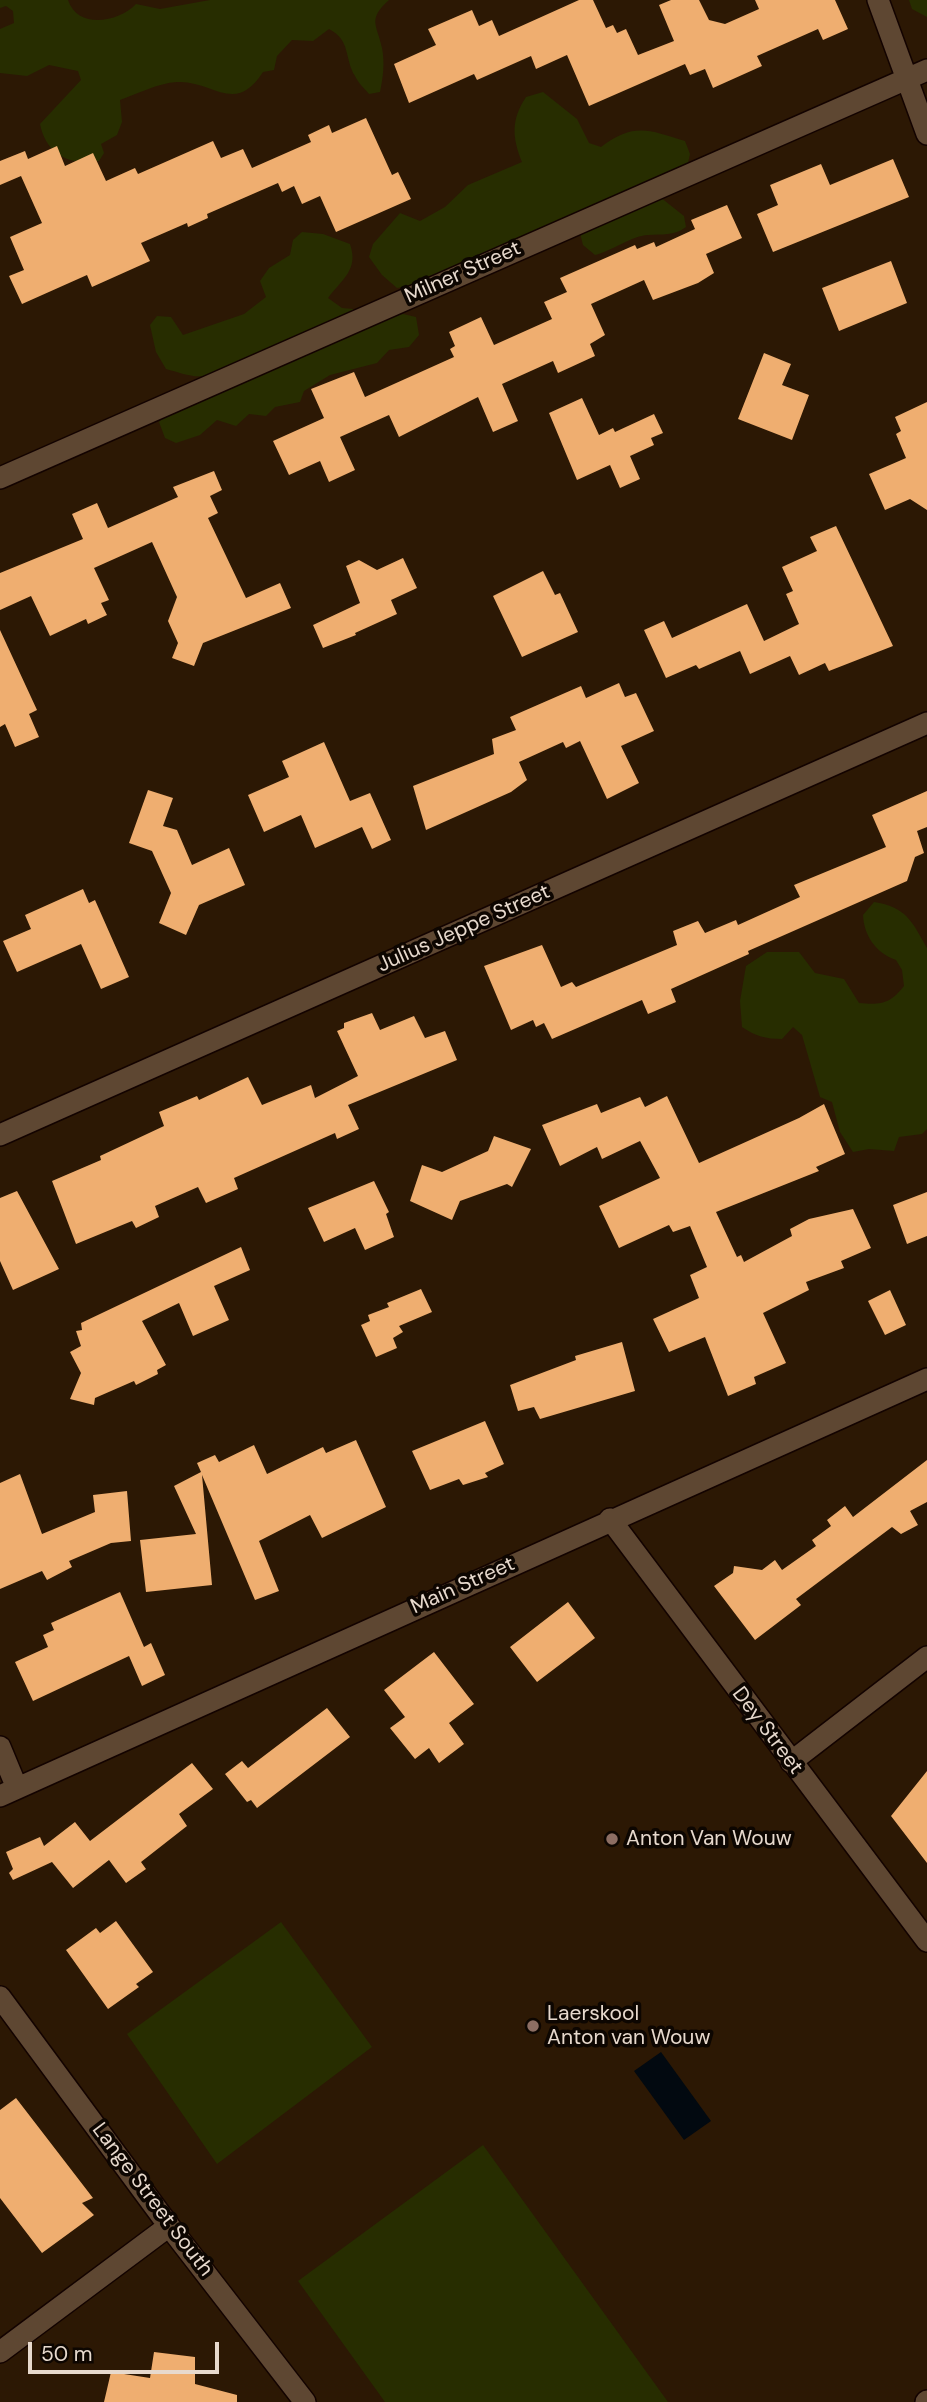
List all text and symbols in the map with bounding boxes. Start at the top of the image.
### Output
street label: Milner Street [401,236,525,310]
street label: Julius Jeppe Street [374,880,554,978]
street label: Main Street [407,1552,519,1620]
street label: Dey Street [726,1682,808,1780]
place label: Anton Van Wouw [626,1826,792,1852]
marker: Anton Van Wouw [604,1831,620,1847]
place label: Laerskool Anton van Wouw [547,2001,710,2051]
marker: Laerskool Anton van Wouw [525,2018,541,2034]
street label: Lange Street South [86,2118,218,2282]
scale bar [32,2328,222,2372]
text: 50 m [41,2340,92,2368]

